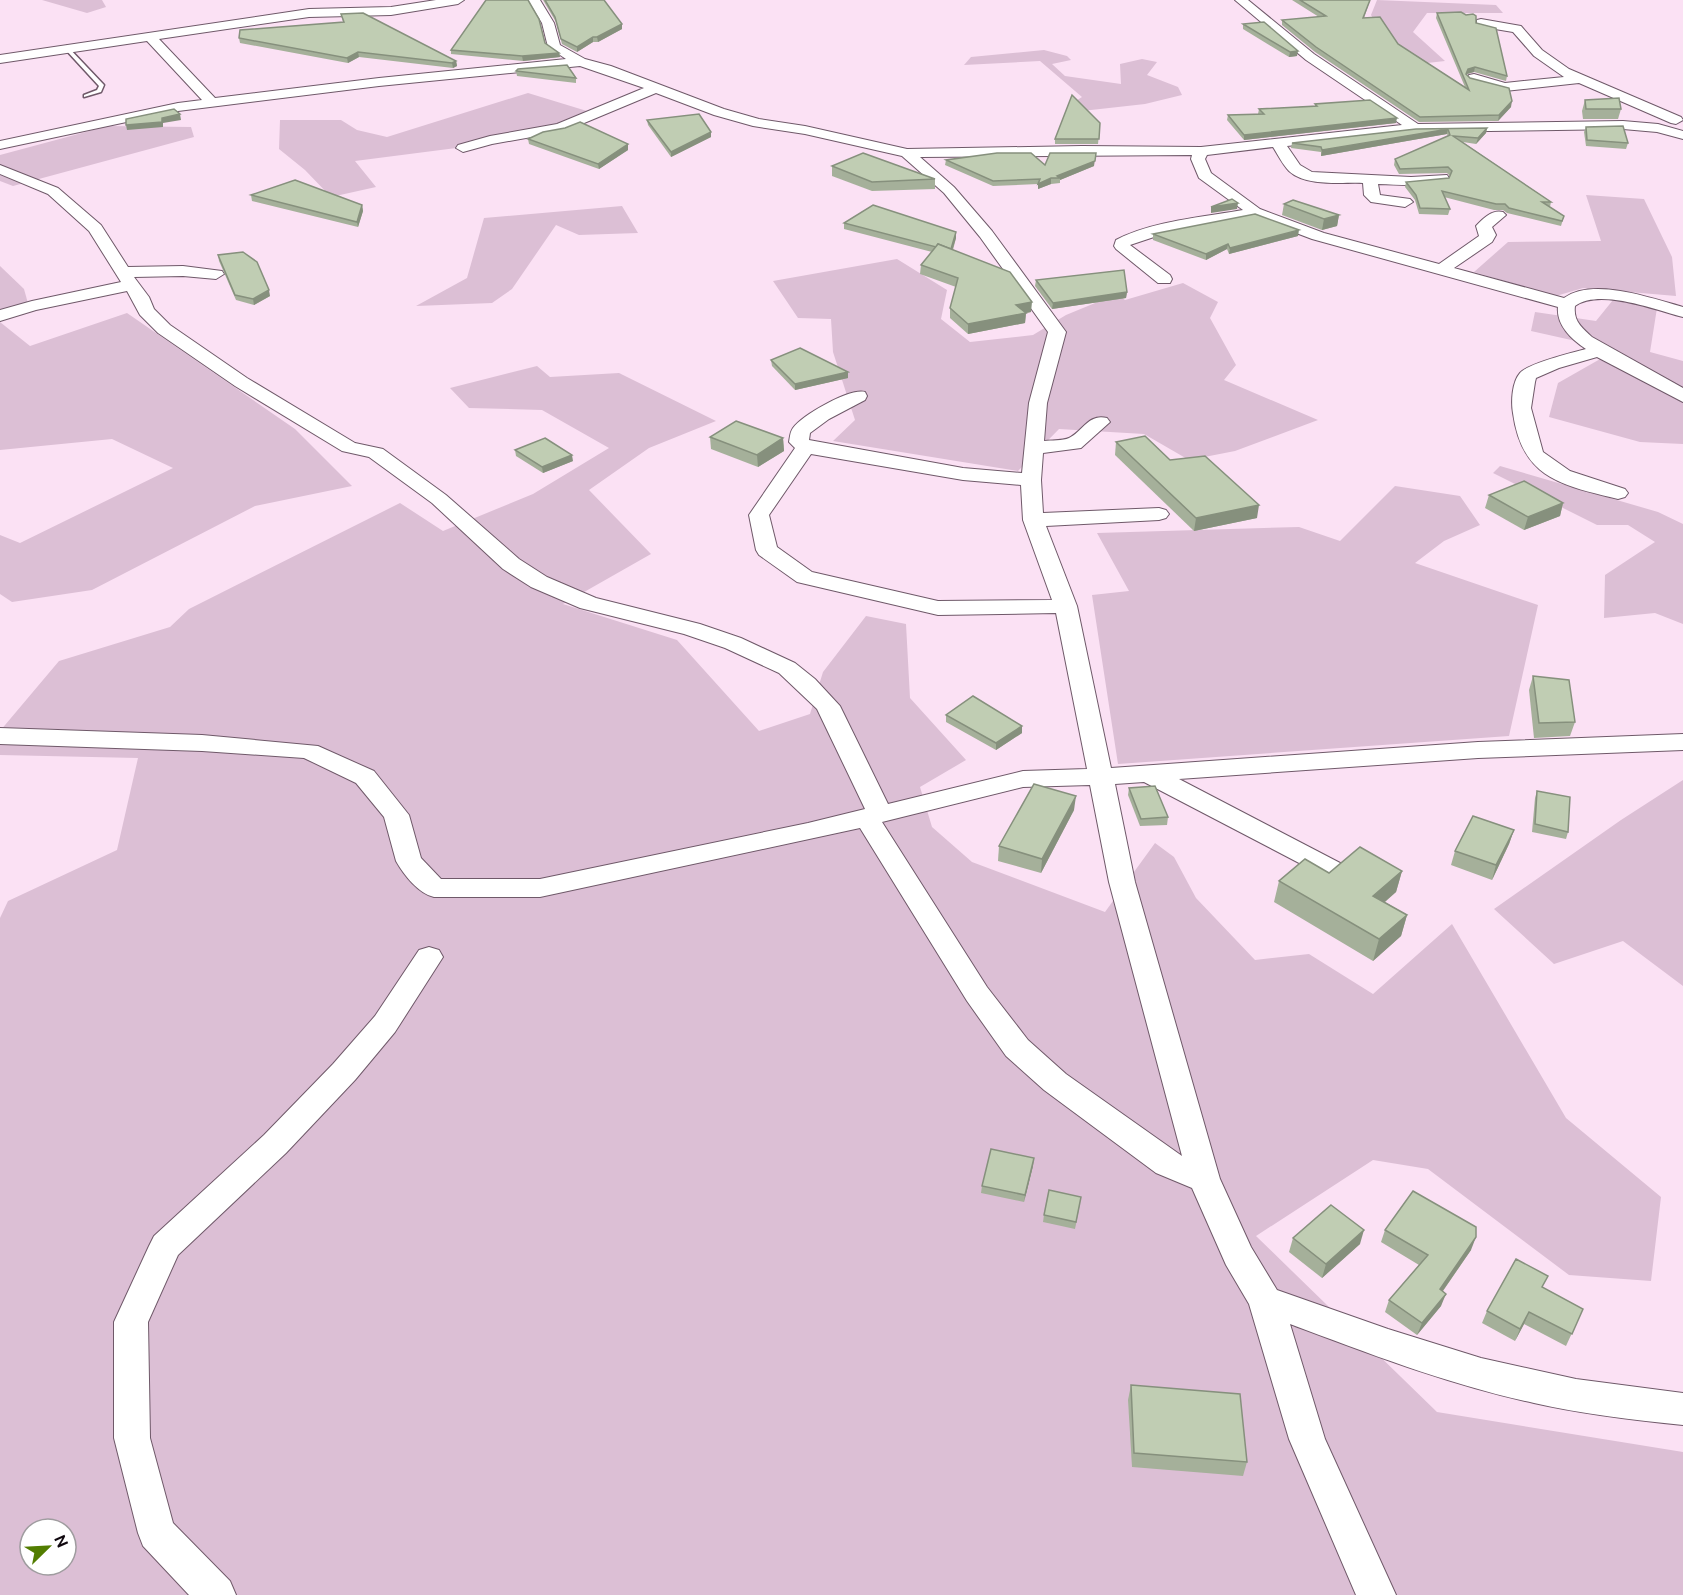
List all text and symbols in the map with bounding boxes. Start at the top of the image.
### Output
north arrow [18,1517,78,1577]
text: N [51,1532,72,1550]

